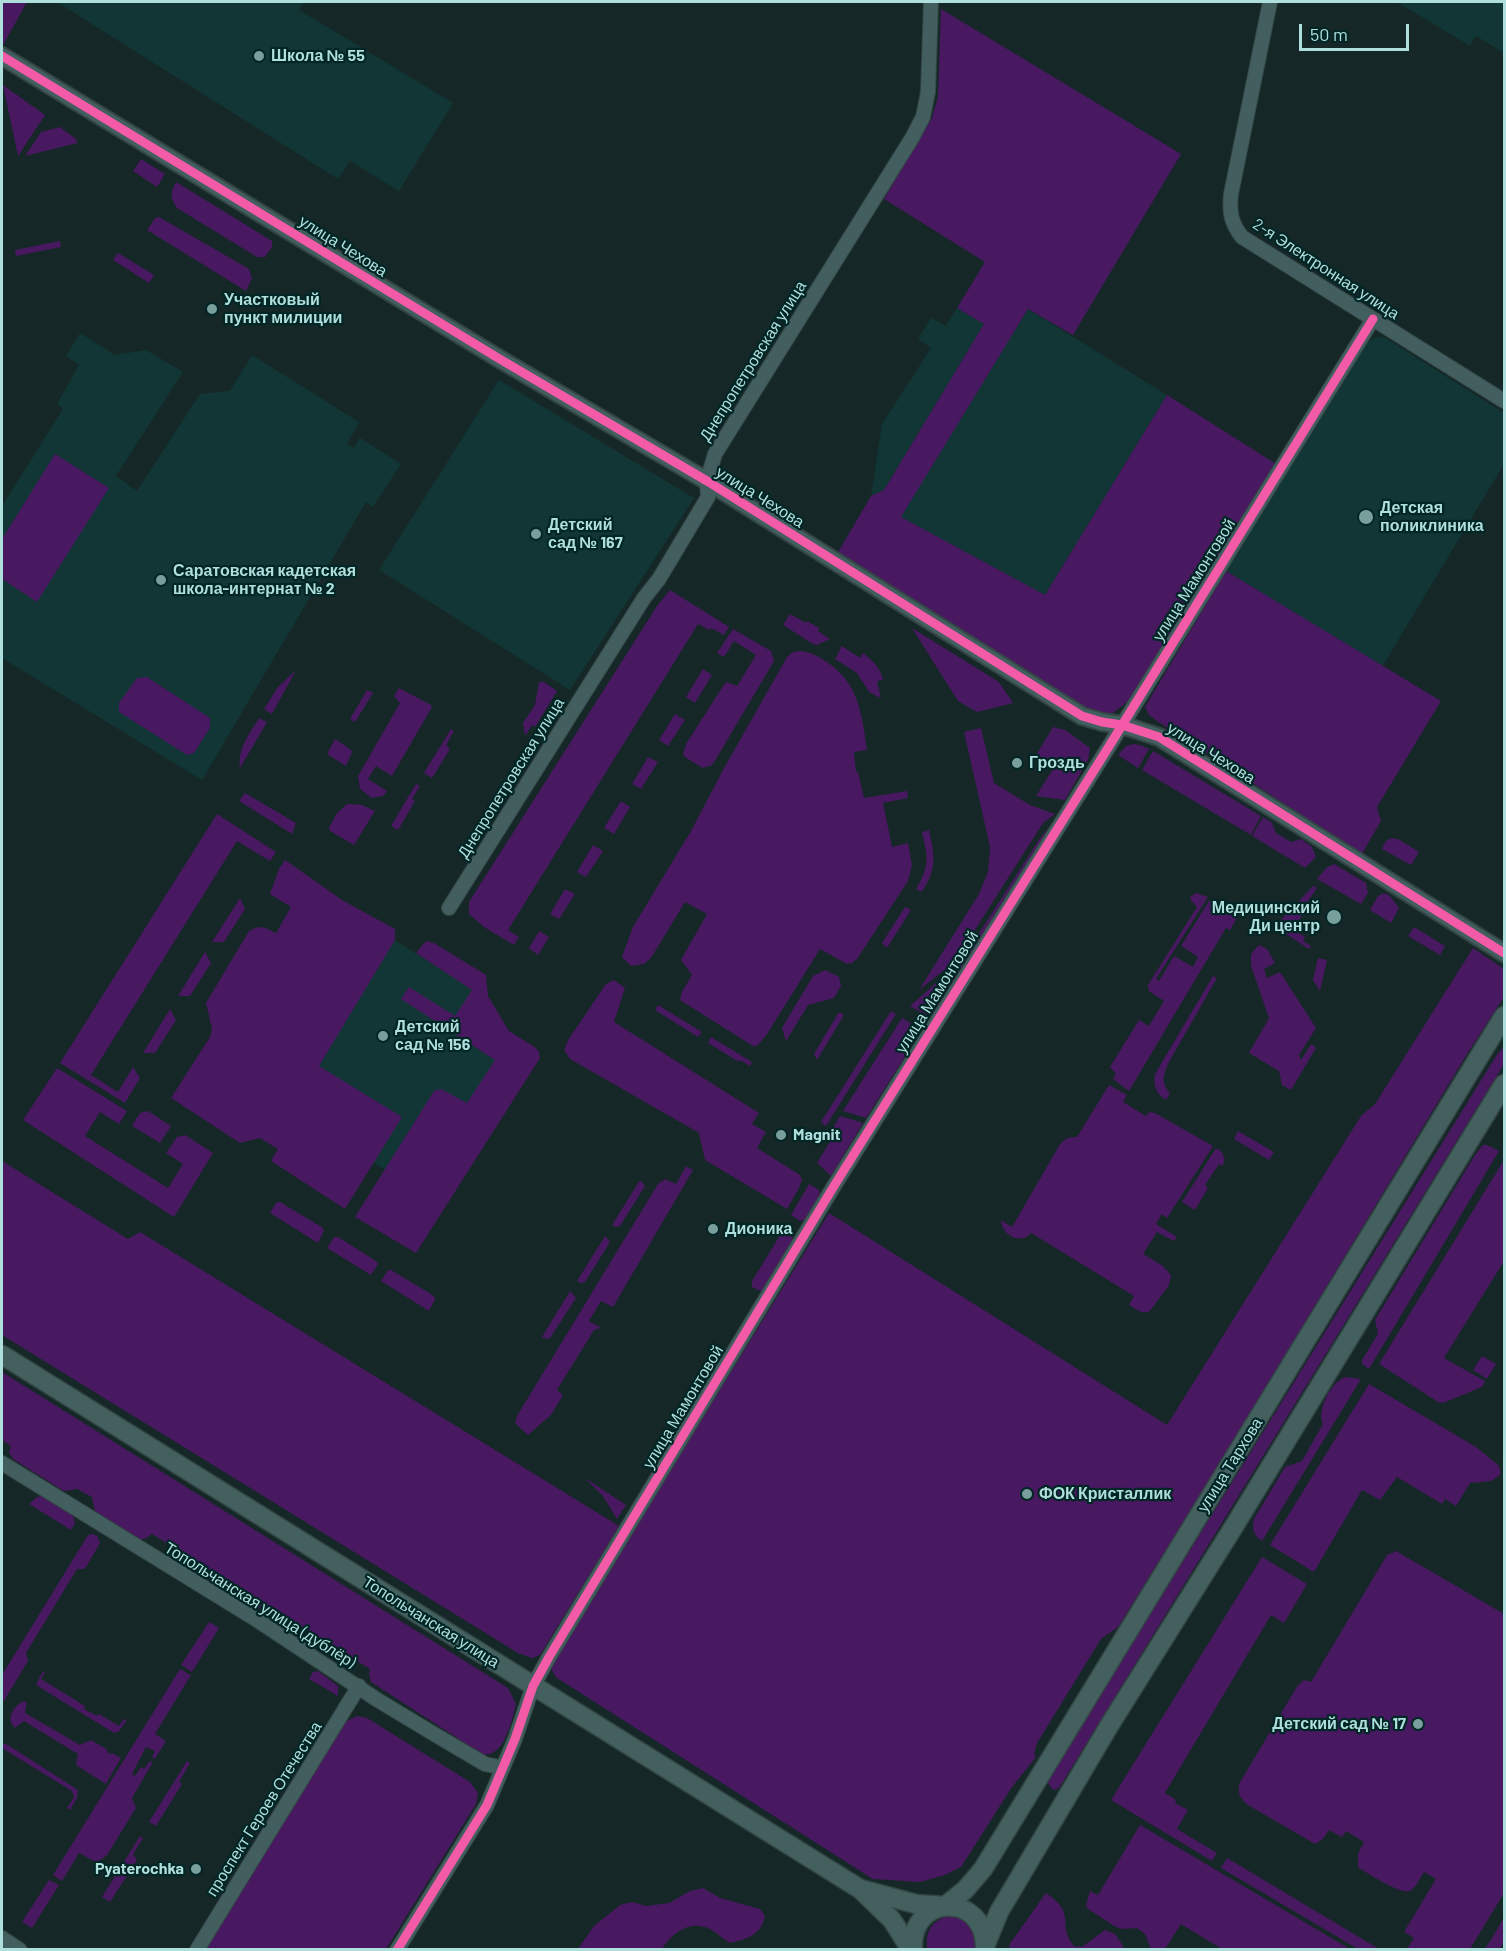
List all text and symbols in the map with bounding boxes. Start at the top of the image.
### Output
scale bar [1302,12,1412,50]
text: 50 m [1310,23,1348,45]
place label: Школа № 55 [271,46,365,66]
marker: Школа № 55 [252,49,266,63]
street label: улица Чехова [295,211,391,281]
street label: 2-я Электронная улица [1249,214,1403,324]
street label: Днепропетровская улица [696,277,810,445]
place label: Участковый пункт милиции [224,290,342,328]
marker: Участковый пункт милиции [205,302,219,316]
street label: улица Чехова [712,462,808,532]
place label: Детская поликлиника [1380,498,1484,536]
marker: Детская поликлиника [1357,508,1375,526]
place label: Детский сад № 167 [548,515,623,553]
street label: улица Мамонтовой [1149,515,1239,645]
marker: Детский сад № 167 [529,527,543,541]
place label: Саратовская кадетская школа-интернат № 2 [173,561,356,599]
marker: Саратовская кадетская школа-интернат № 2 [154,573,168,587]
street label: Днепропетровская улица [454,694,568,862]
street label: улица Чехова [1163,718,1259,788]
place label: Гроздь [1029,753,1085,773]
marker: Гроздь [1010,756,1024,770]
place label: Медицинский Ди центр [1212,898,1320,936]
marker: Медицинский Ди центр [1325,908,1343,926]
street label: улица Мамонтовой [892,927,982,1057]
place label: Детский сад № 156 [395,1017,470,1055]
marker: Детский сад № 156 [376,1029,390,1043]
place label: Magnit [793,1125,841,1145]
marker: Magnit [774,1128,788,1142]
place label: Дионика [725,1219,792,1239]
marker: Дионика [706,1222,720,1236]
street label: улица Мамонтовой [639,1342,727,1472]
street label: улица Тархова [1193,1414,1267,1516]
place label: ФОК Кристаллик [1039,1484,1171,1504]
marker: ФОК Кристаллик [1020,1487,1034,1501]
street label: Топольчанская улица (дублёр) [161,1538,359,1672]
street label: Топольчанская улица [359,1572,503,1672]
place label: Детский сад № 17 [1272,1714,1406,1734]
marker: Детский сад № 17 [1411,1717,1425,1731]
street label: проспект Героев Отечества [202,1718,326,1900]
place label: Pyaterochka [95,1859,184,1879]
marker: Pyaterochka [189,1862,203,1876]

